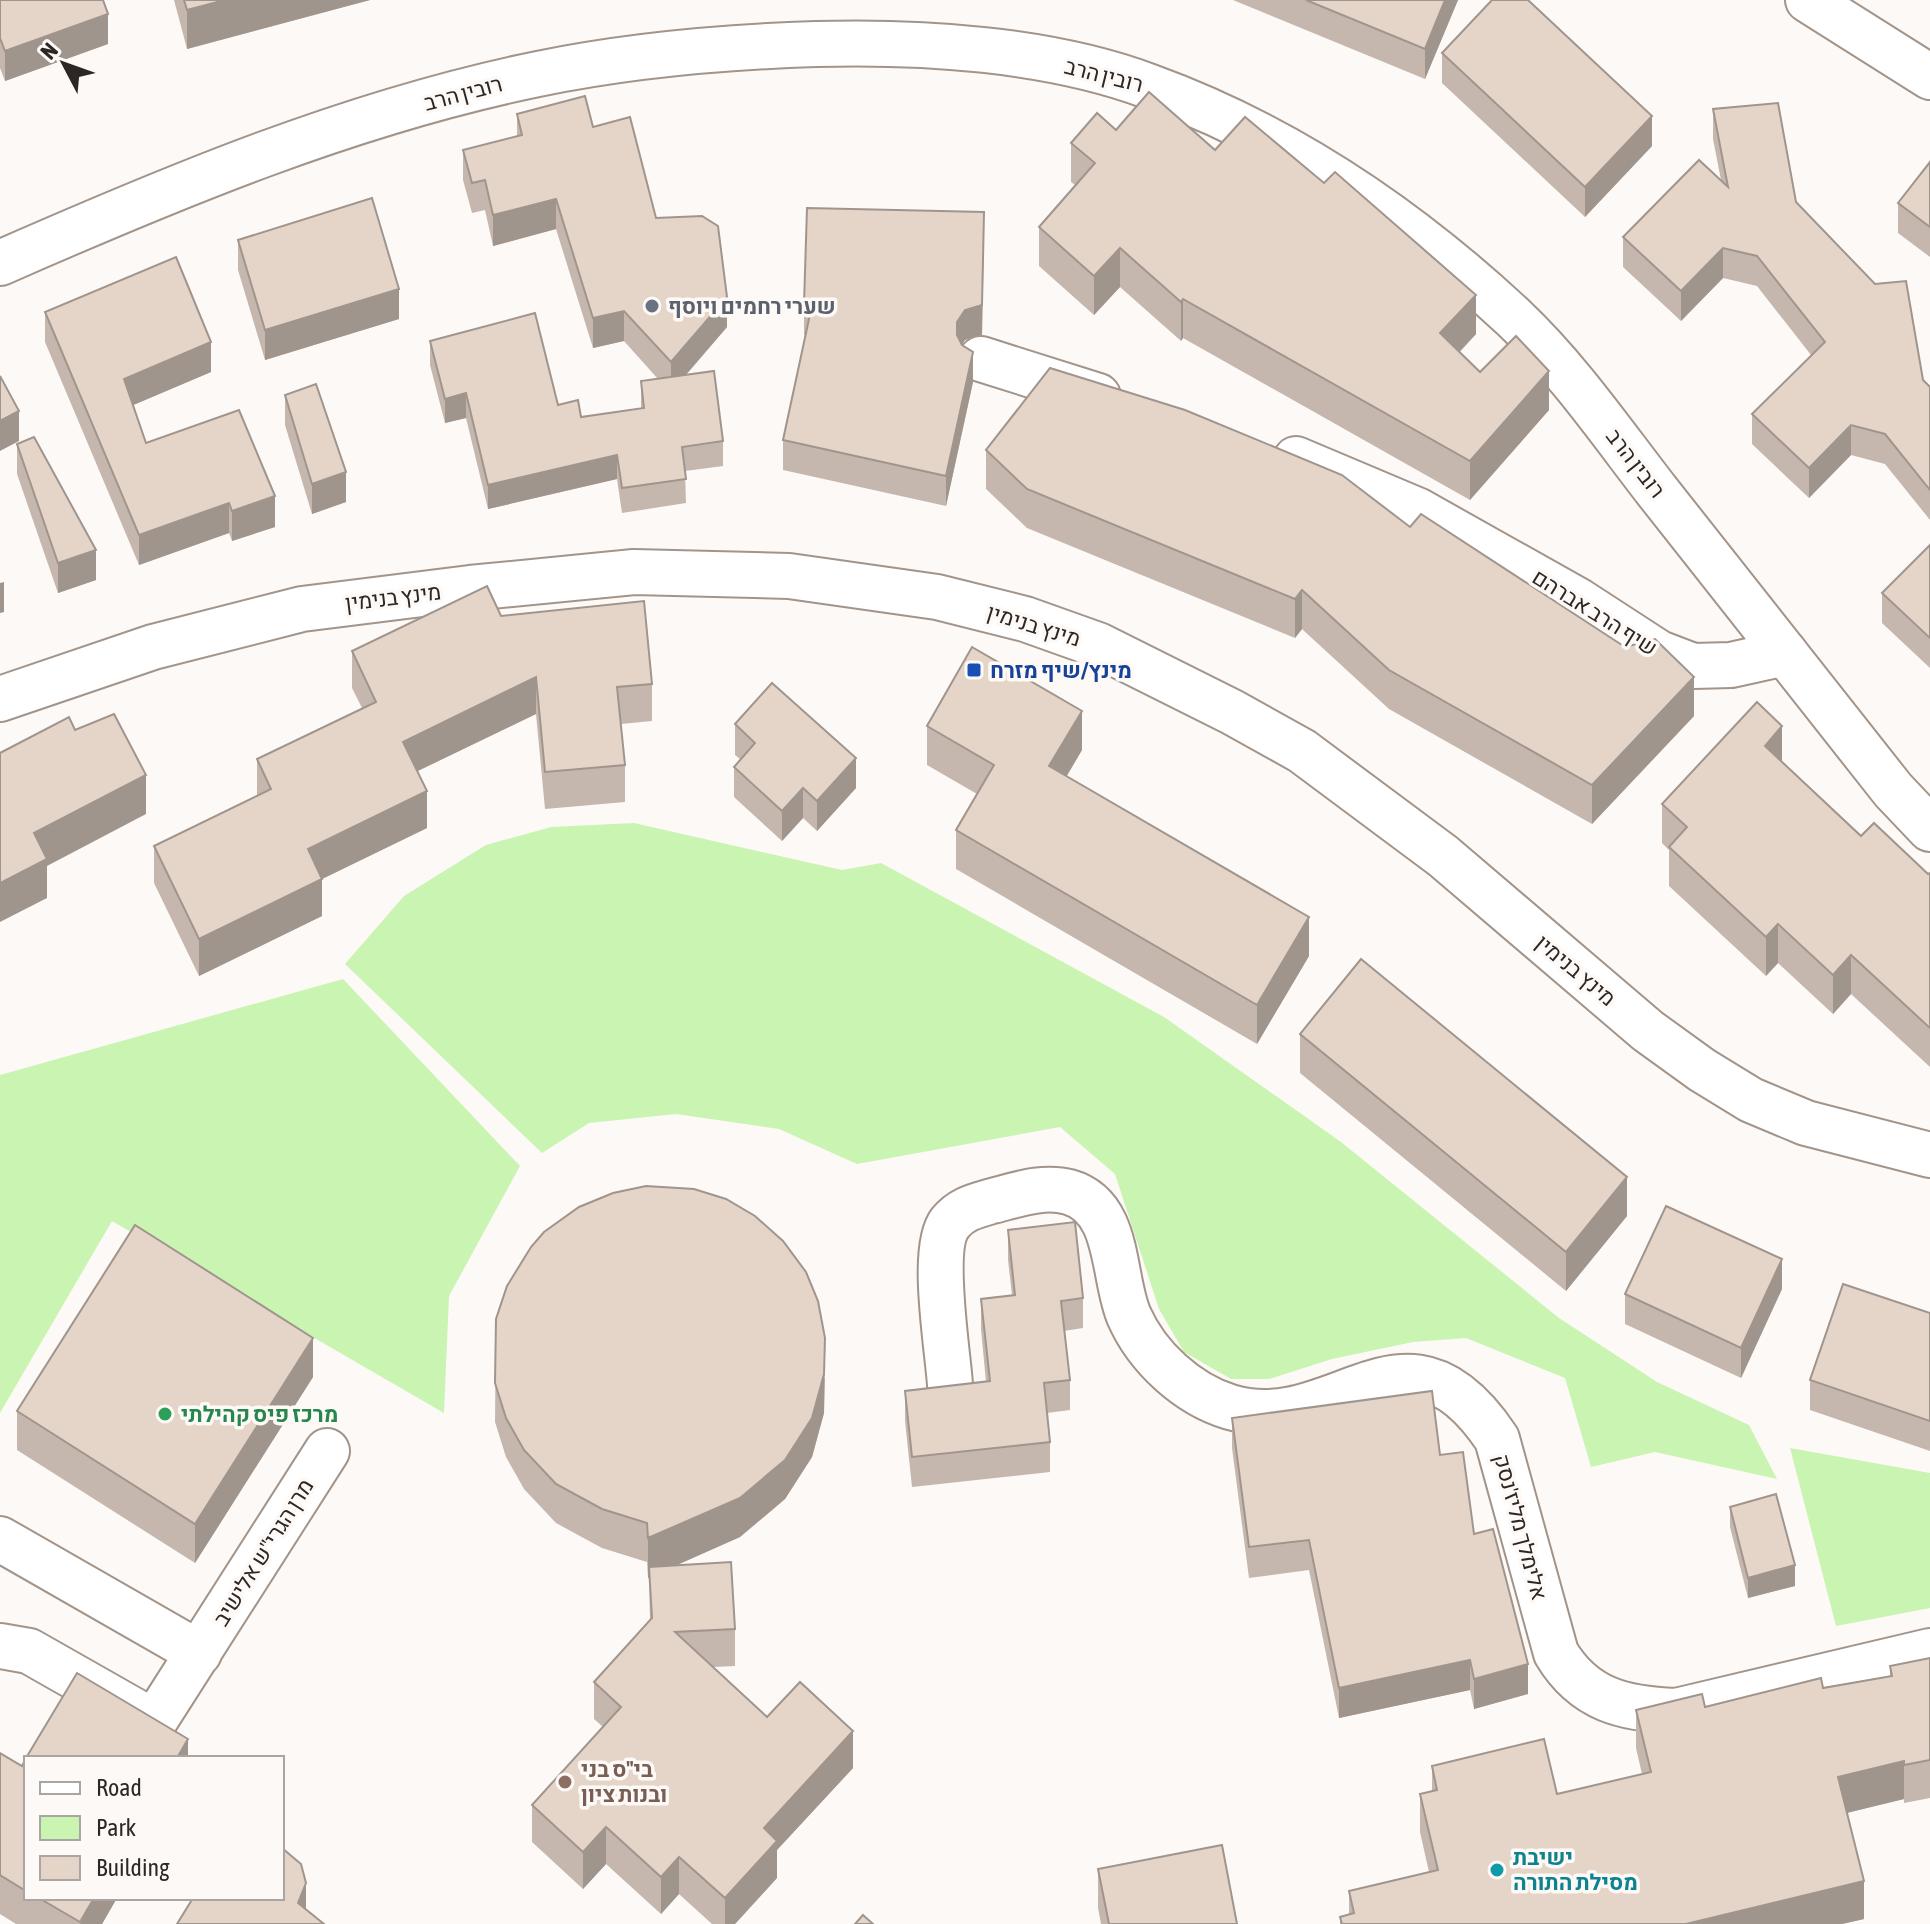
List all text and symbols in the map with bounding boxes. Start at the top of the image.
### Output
north arrow [24,24,104,104]
text: N [35,37,63,64]
street label: רובין הרב [1062,53,1146,97]
street label: רובין הרב [421,70,505,116]
place label: שערי רחמים ויוסף [668,293,836,319]
marker: שערי רחמים ויוסף [643,297,661,315]
street label: רובין הרב [1601,423,1671,503]
street label: שיף הרב אברהם [1528,563,1662,661]
street label: מינץ בנימין [344,578,442,616]
street label: מינץ בנימין [984,598,1084,652]
place label: מינץ/שיף מזרח [990,657,1132,683]
marker: מינץ/שיף מזרח [965,661,983,679]
street label: מינץ בנימין [1531,929,1621,1011]
place label: מרכז פיס קהילתי [181,1401,338,1427]
marker: מרכז פיס קהילתי [156,1405,174,1423]
street label: אלימלך מליז'נסק [1489,1451,1553,1603]
street label: מרן הגרי"ש אלישיב [207,1474,319,1630]
legend [24,1756,284,1900]
place label: בי"ס בני ובנות ציון [581,1756,667,1807]
marker: בי"ס בני ובנות ציון [556,1773,574,1791]
text: Road [96,1774,142,1801]
text: Park [96,1814,137,1841]
place label: ישיבת מסילת התורה [1513,1844,1638,1895]
text: Building [96,1854,170,1881]
marker: ישיבת מסילת התורה [1488,1861,1506,1879]

